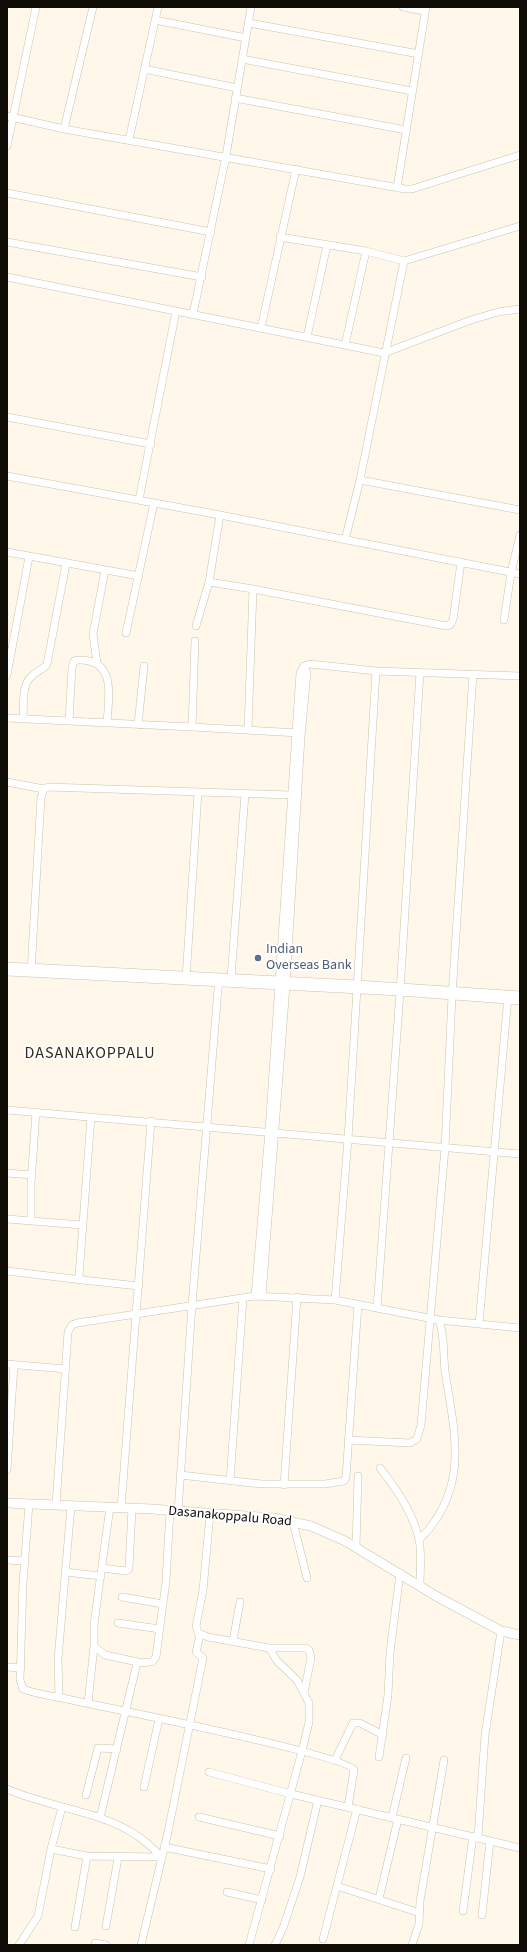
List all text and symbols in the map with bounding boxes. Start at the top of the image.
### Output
place label: Indian Overseas Bank [266,942,352,974]
marker: Indian Overseas Bank [253,953,263,963]
district label: DASANAKOPPALU [25,1044,155,1064]
street label: Dasanakoppalu Road [168,1503,292,1531]

